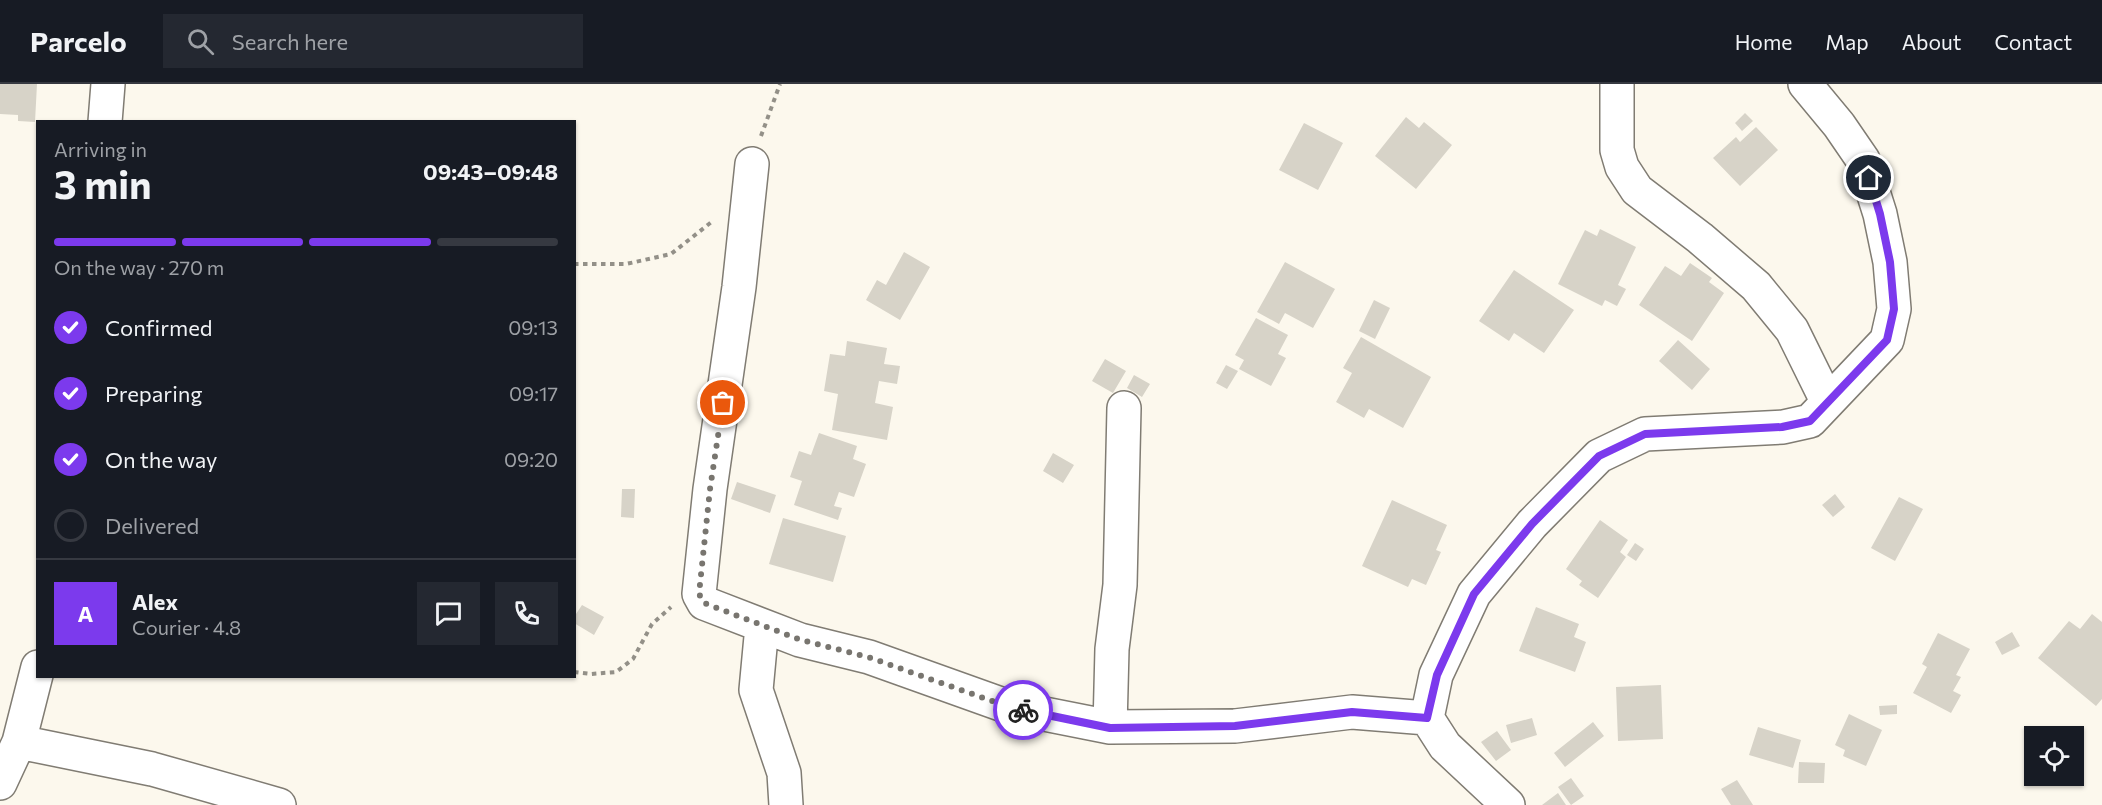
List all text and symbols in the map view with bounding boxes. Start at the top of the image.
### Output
search box [163,14,583,68]
text: Parcelo [30,24,127,58]
icon: search [184,25,217,58]
text: Search here [232,28,348,55]
text: Home [1735,29,1792,54]
text: Map [1825,29,1869,54]
text: About [1902,29,1961,54]
text: Contact [1994,29,2072,54]
text: Arriving in [54,137,147,161]
pin [1843,152,1894,203]
text: 09:43–09:48 [423,158,558,185]
text: 3 min [54,159,152,207]
icon: home [1852,161,1885,194]
text: On the way · 270 m [54,255,224,279]
icon: check [54,311,87,344]
text: Confirmed [105,314,212,341]
text: 09:13 [508,315,558,339]
icon: check [54,377,87,410]
pin [697,377,748,428]
text: Preparing [105,380,202,407]
text: 09:17 [509,381,558,405]
icon: bag [706,386,739,419]
icon: check [54,443,87,476]
text: On the way [105,446,217,473]
text: 09:20 [504,447,558,471]
text: Delivered [105,512,199,539]
button: chat [417,582,480,645]
button: phone [495,582,558,645]
text: Alex [132,588,178,615]
text: A [78,600,93,627]
text: Courier · 4.8 [132,615,241,639]
courier [993,680,1053,740]
icon: bike [1007,694,1040,727]
map controls [2024,726,2084,786]
button: locate [2024,726,2084,786]

